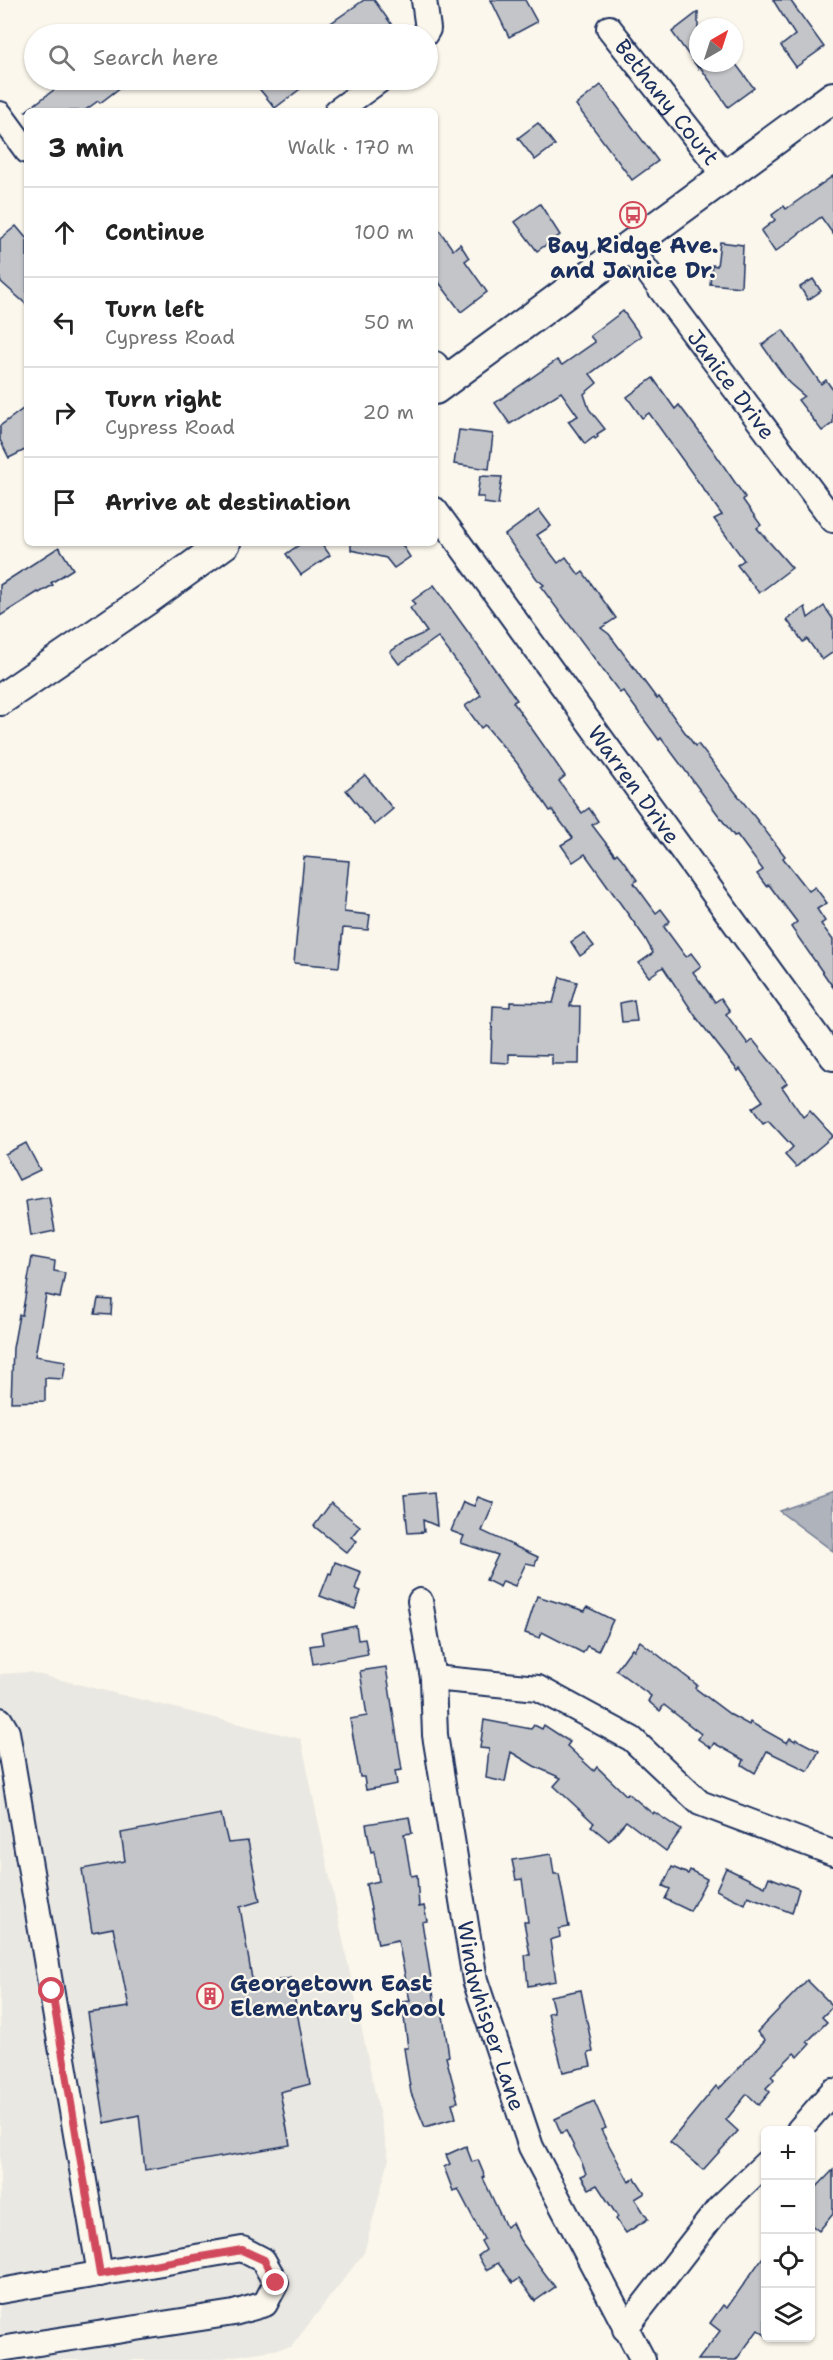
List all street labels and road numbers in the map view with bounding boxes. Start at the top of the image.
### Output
street label: Bethany Court [608,33,726,171]
street label: Janice Drive [681,324,782,446]
street label: Warren Drive [581,720,687,850]
street label: Windwhisper Lane [451,1919,532,2115]

